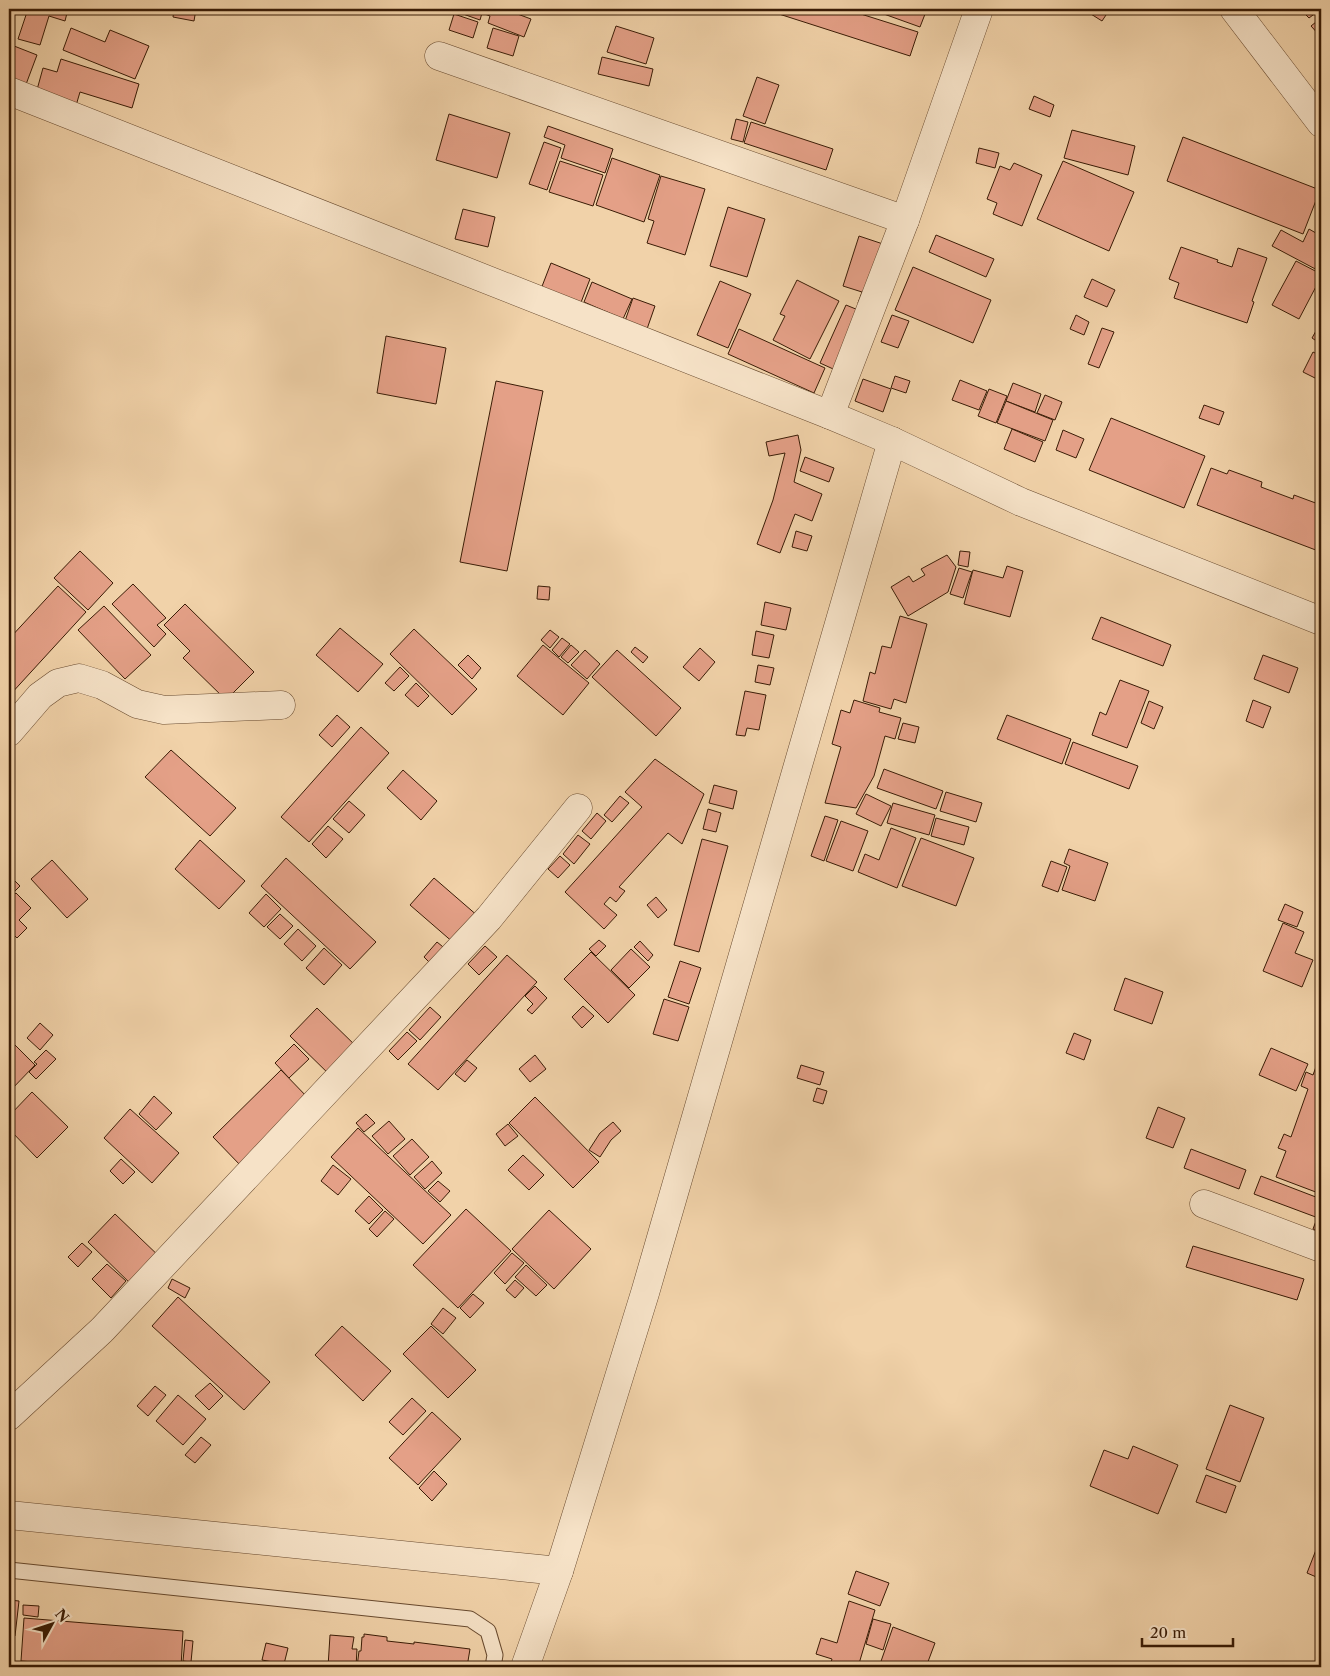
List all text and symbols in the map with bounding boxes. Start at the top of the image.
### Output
north arrow [28,1598,78,1648]
text: N [51,1605,73,1626]
scale bar [1142,1616,1234,1648]
text: 20 m [1150,1623,1186,1642]

